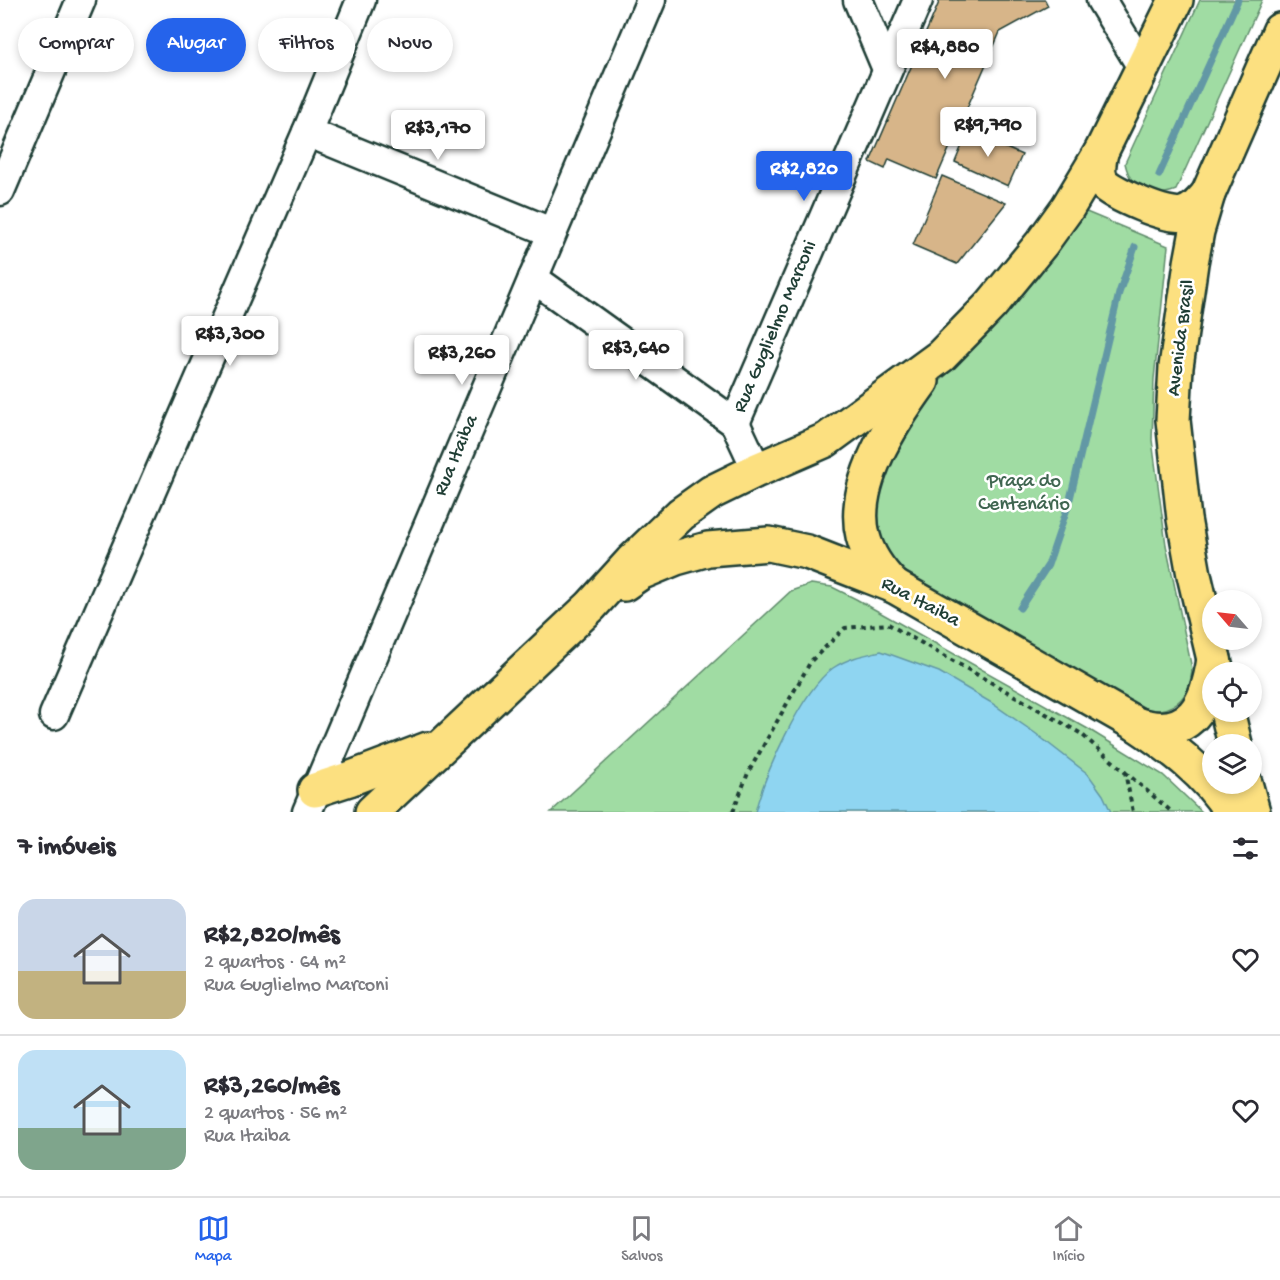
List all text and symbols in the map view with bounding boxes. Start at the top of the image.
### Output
chip: Comprar [18,18,134,72]
chip: Alugar [146,18,246,72]
chip: Filtros [258,18,355,72]
chip: Novo [367,18,453,72]
pin: R$4,880 [890,29,1000,80]
text: R$4,880 [911,37,979,60]
pin: R$9,790 [933,107,1043,158]
pin: R$3,170 [383,110,493,161]
text: R$9,790 [954,115,1022,138]
text: R$3,170 [405,118,471,141]
pin: R$2,820 [749,151,859,202]
text: R$2,820 [770,159,838,182]
street label: Rua Guglielmo Marconi [729,237,823,417]
street label: Avenida Brasil [1163,279,1201,397]
pin: R$3,300 [175,316,285,367]
text: R$3,300 [195,324,265,347]
pin: R$3,640 [581,330,691,381]
pin: R$3,260 [407,335,517,386]
text: R$3,640 [602,338,670,361]
text: R$3,260 [428,343,496,366]
street label: Rua Itaiba [430,411,485,500]
park label: Praça do Centenário [978,471,1070,517]
street label: Rua Itaiba [877,573,964,634]
north arrow [1202,590,1262,650]
map controls [1202,590,1262,794]
button: locate [1202,662,1262,722]
button: layers [1202,734,1262,794]
icon: filters [1229,832,1262,865]
text: 7 imóveis [18,833,115,864]
text: R$2,820/mês [204,921,340,952]
icon: home [66,923,138,995]
icon: heart [1229,943,1262,976]
text: 2 quartos · 64 m² [204,952,346,975]
text: Rua Guglielmo Marconi [204,975,389,998]
text: R$3,260/mês [204,1072,339,1103]
icon: home [66,1074,138,1146]
icon: heart [1229,1094,1262,1127]
text: 2 quartos · 56 m² [204,1103,347,1126]
text: Rua Itaiba [204,1126,290,1149]
tab: Mapa [195,1212,232,1267]
tab: Salvos [621,1212,662,1267]
tab: Início [1052,1212,1085,1267]

